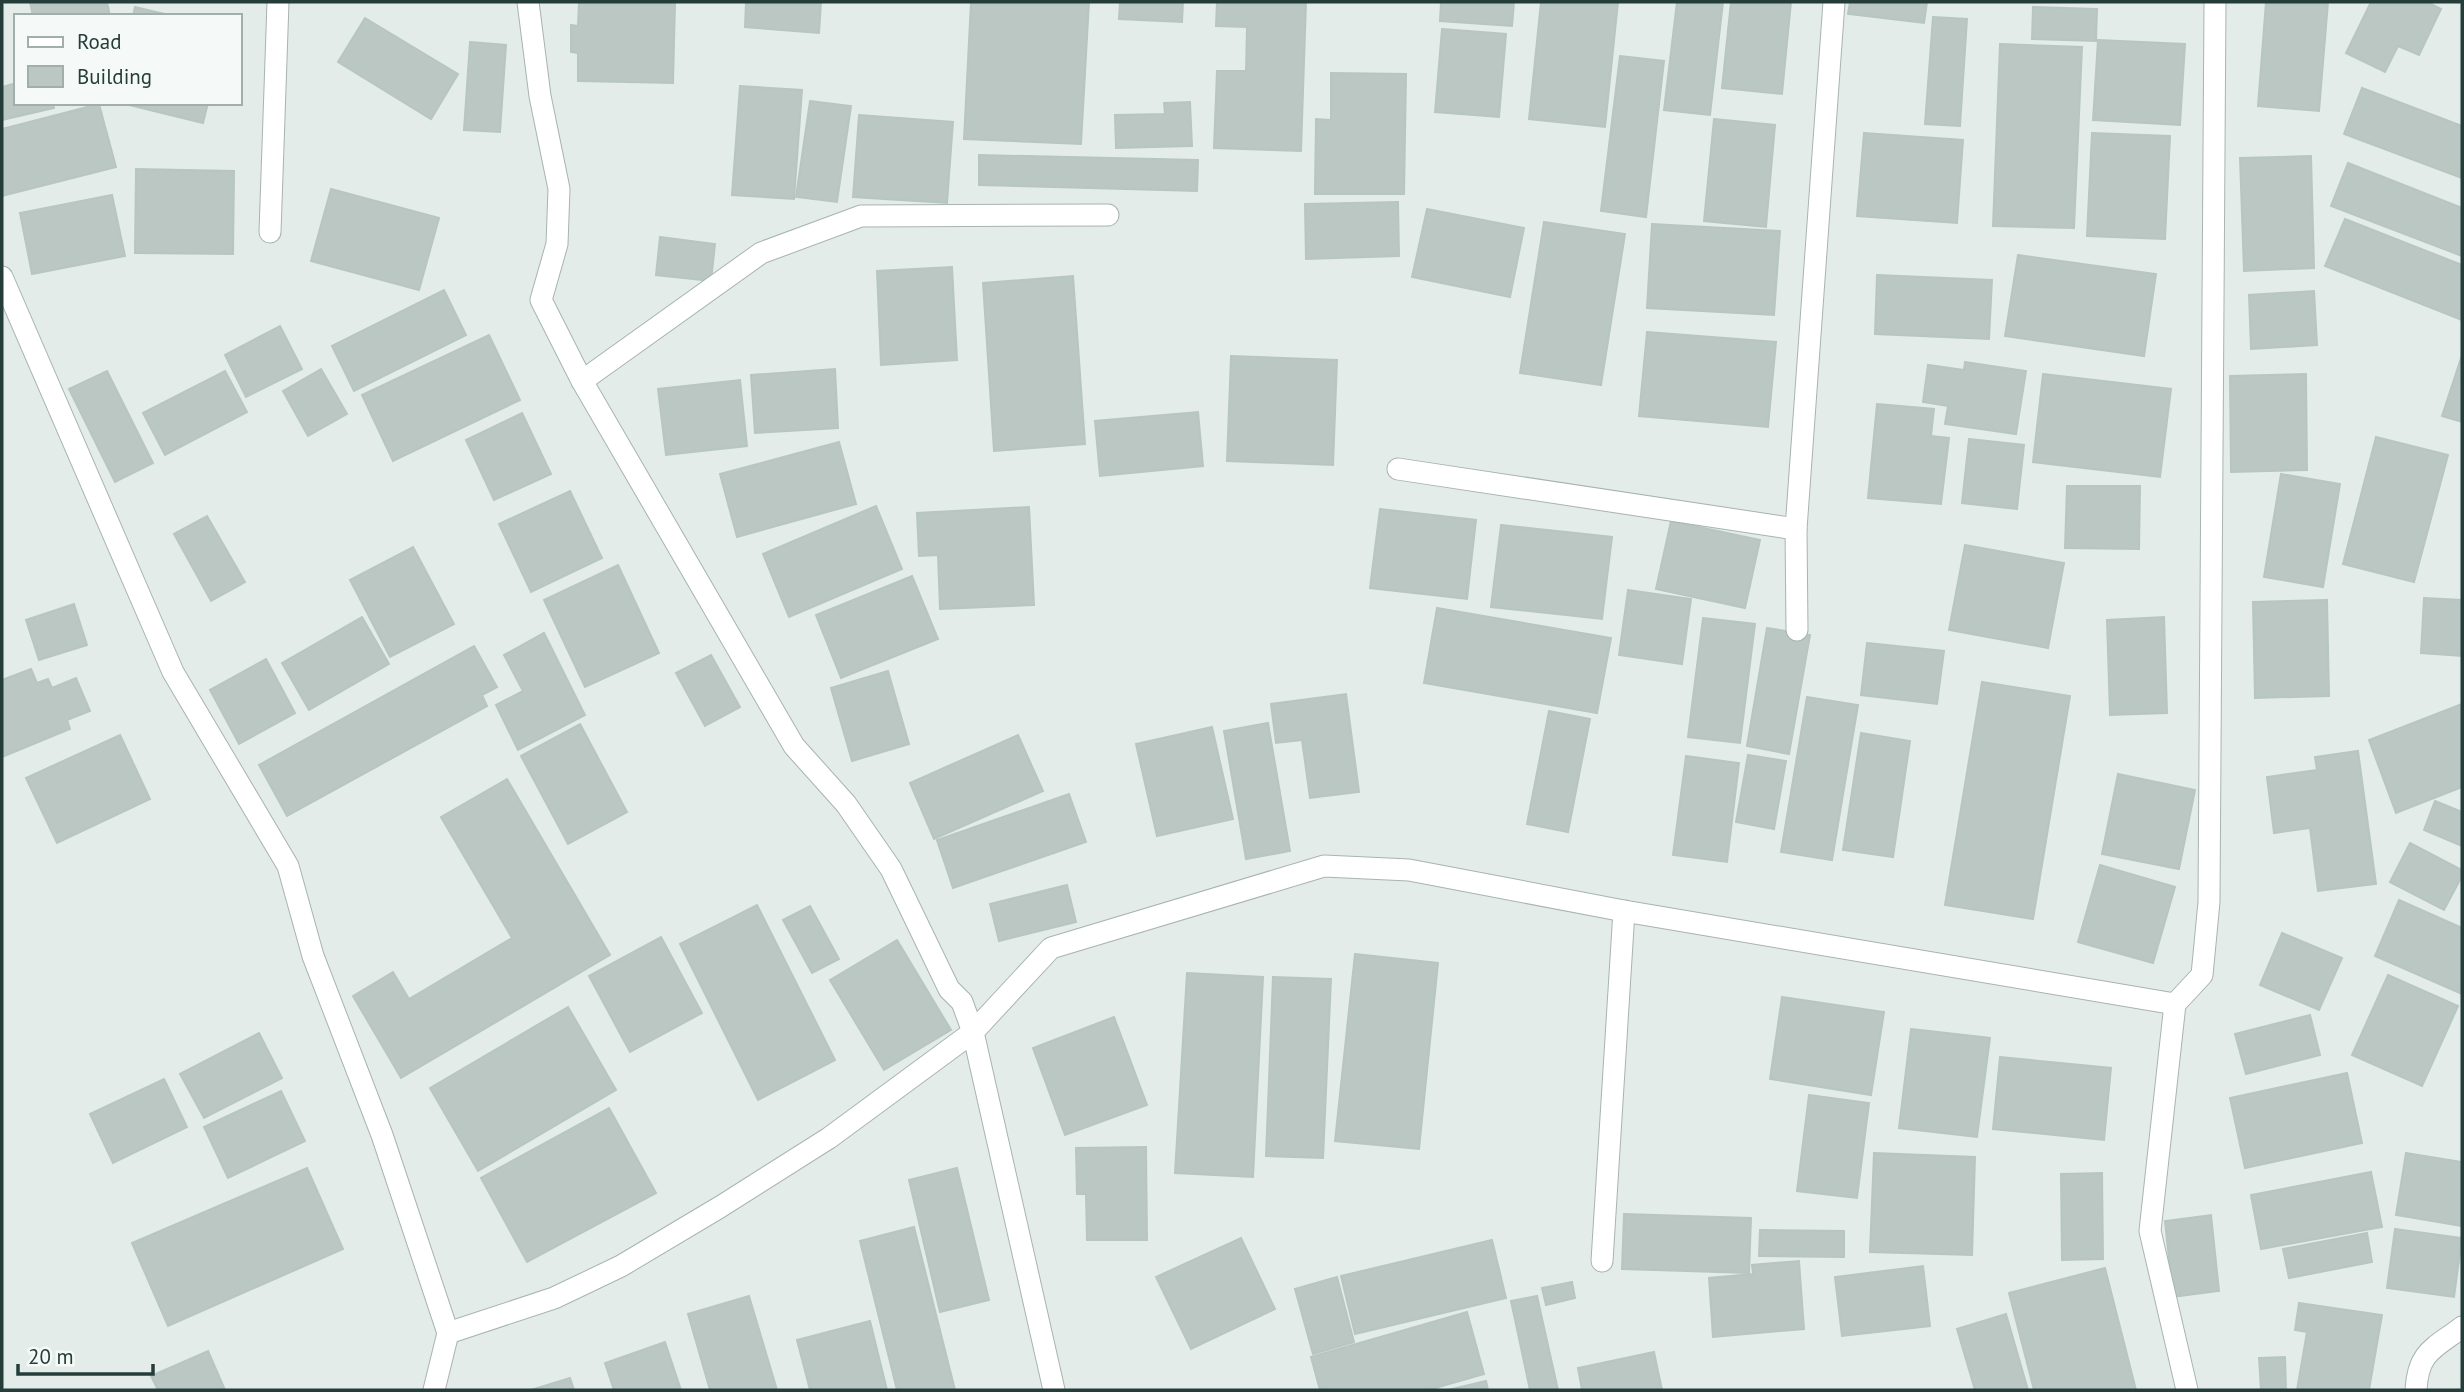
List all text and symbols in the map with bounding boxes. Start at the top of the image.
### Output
legend [14,14,242,105]
text: Road [77,28,121,55]
text: Building [77,63,152,90]
scale bar [18,1332,152,1376]
text: 20 m [28,1343,74,1370]

